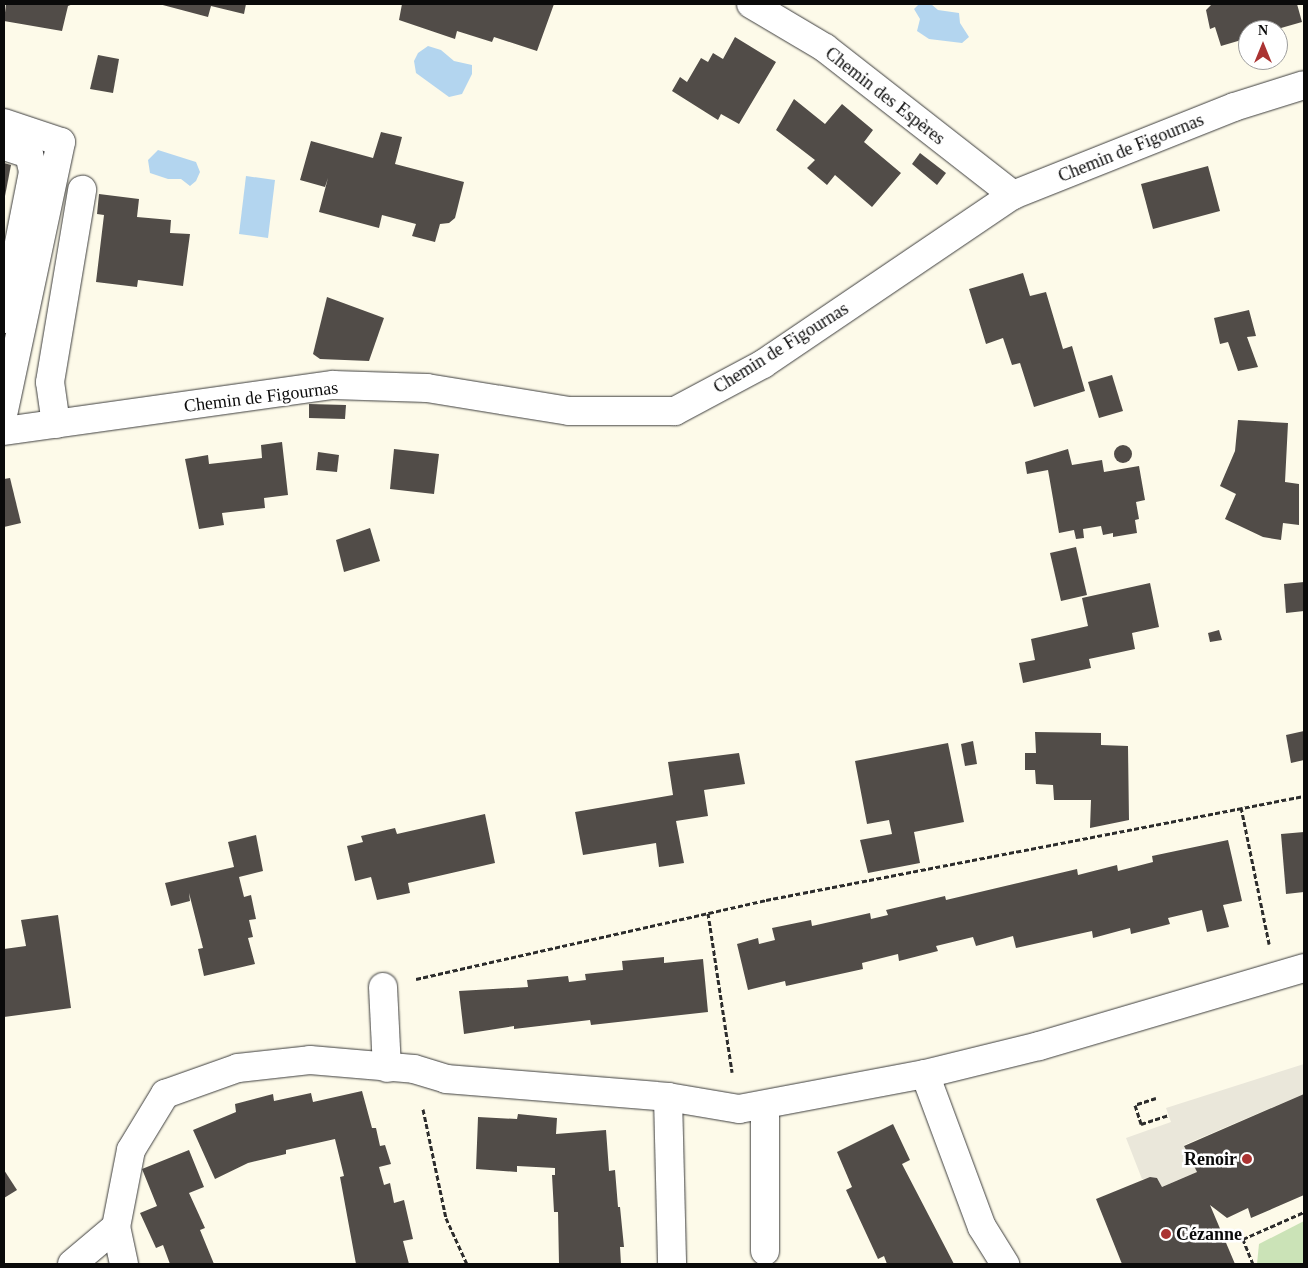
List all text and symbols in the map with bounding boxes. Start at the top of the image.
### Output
north arrow [1238,20,1288,70]
text: N [1258,23,1268,38]
street label: Chemin des Espères [821,43,949,149]
street label: Chemin de Figournas [1055,109,1207,187]
street label: Chemin de Figournas [710,298,852,398]
street label: Chemin de Figournas [183,377,339,417]
place label: Renoir [1184,1148,1237,1170]
marker: Renoir [1241,1153,1253,1165]
place label: Cézanne [1176,1223,1242,1245]
marker: Cézanne [1160,1228,1172,1240]

